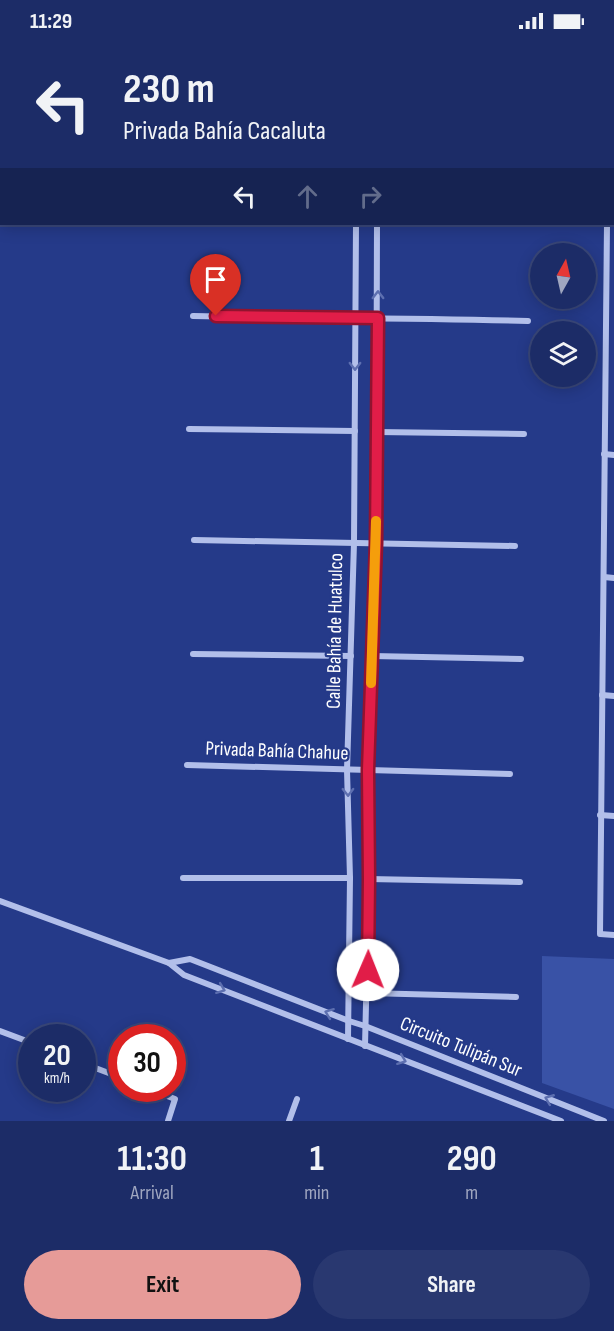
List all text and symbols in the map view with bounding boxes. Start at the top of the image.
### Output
text: 11:29 [30,8,72,35]
text: 230 m [123,64,215,115]
icon: left [24,66,102,144]
text: Privada Bahía Cacaluta [123,115,326,147]
icon: left [228,180,261,213]
icon: ahead [291,180,324,213]
icon: right [354,180,387,213]
north arrow [530,243,596,309]
map controls [530,243,596,387]
pin [190,254,241,316]
icon: arrive [199,263,232,296]
one-way arrow [372,290,384,299]
button: layers [530,321,596,387]
one-way arrow [349,361,361,370]
street label: Calle Bahía de Huatulco [322,553,348,709]
street label: Privada Bahía Chahue [205,737,349,765]
one-way arrow [342,787,354,796]
position arrow [336,938,400,1002]
one-way arrow [215,982,226,994]
one-way arrow [324,1008,334,1021]
street label: Circuito Tulipán Sur [396,1012,526,1082]
speed limit sign: 30 [108,1024,186,1102]
text: 20 [43,1038,71,1074]
one-way arrow [396,1053,407,1065]
text: km/h [44,1069,70,1088]
one-way arrow [545,1094,555,1107]
text: 11:30 [117,1138,187,1181]
text: 1 [310,1138,324,1181]
text: 290 [447,1138,497,1181]
text: Arrival [131,1181,174,1205]
text: min [304,1181,329,1205]
text: m [465,1181,478,1205]
button: Exit [24,1250,301,1319]
button: Share [313,1250,590,1319]

